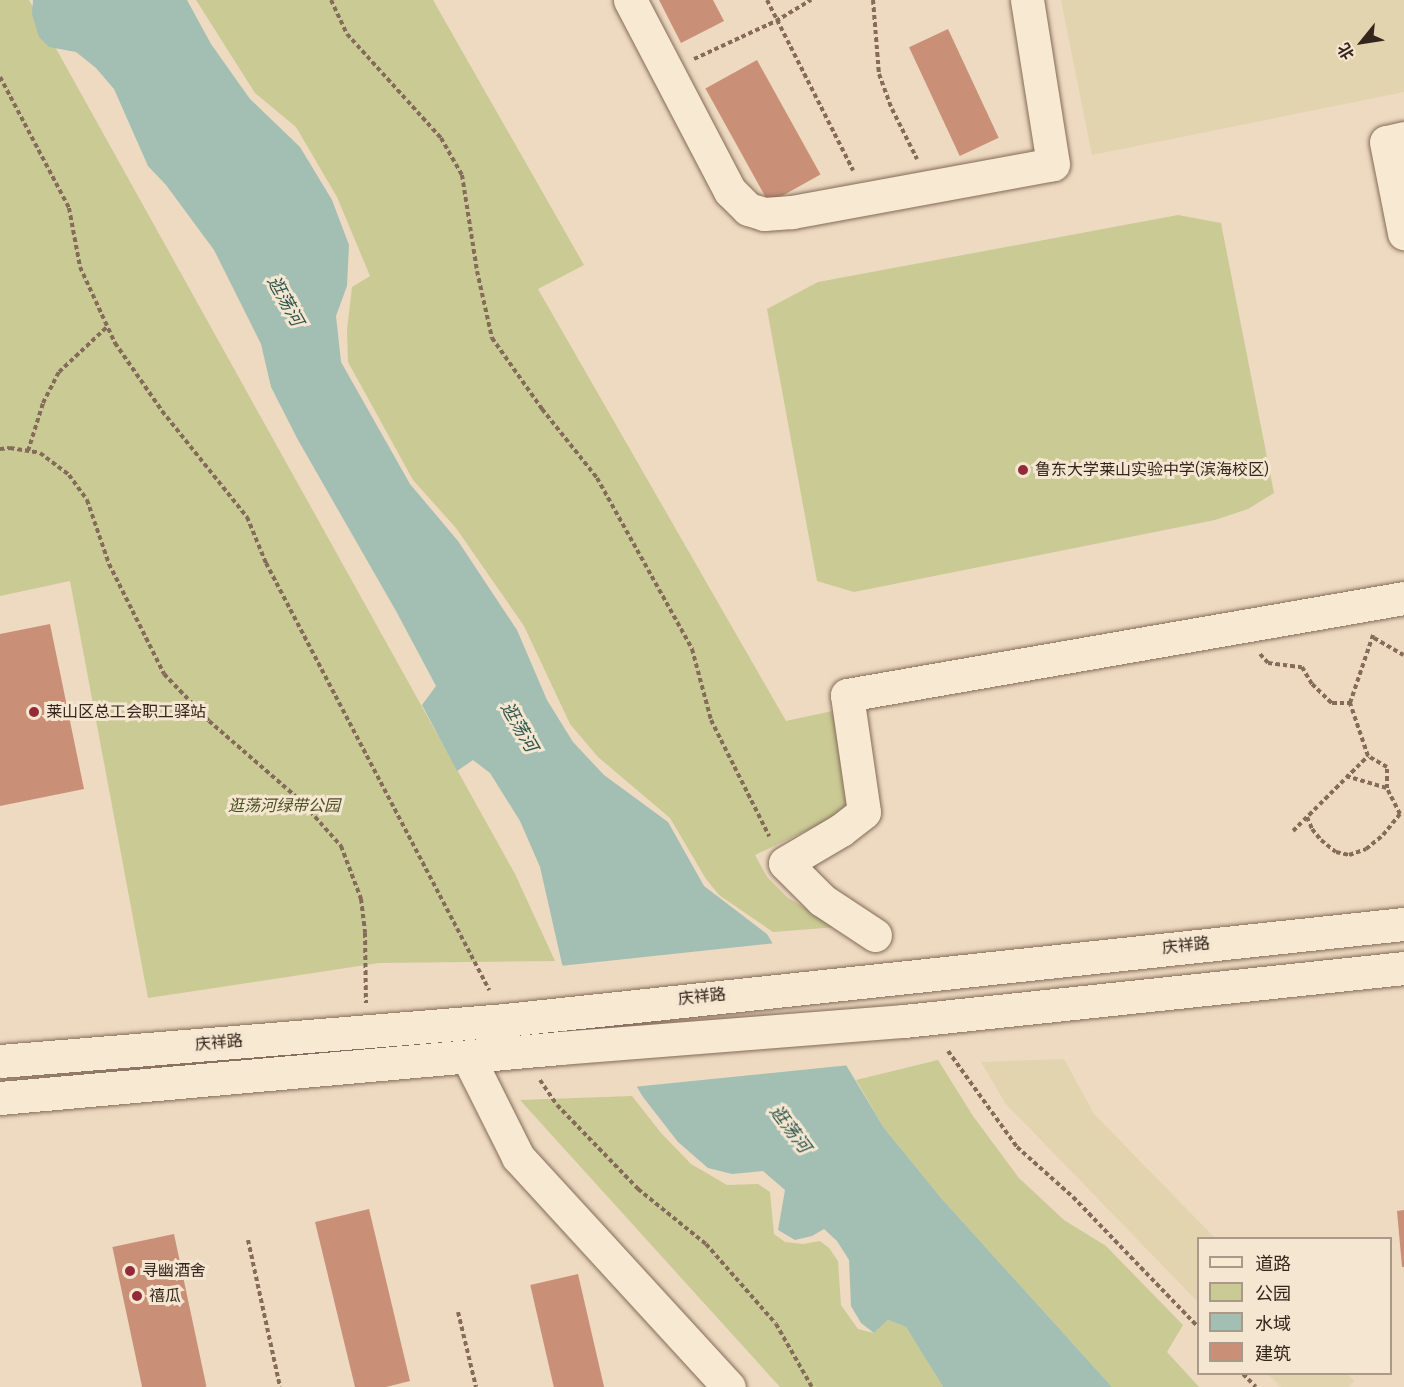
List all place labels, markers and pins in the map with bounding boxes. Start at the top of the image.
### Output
place label: 鲁东大学莱山实验中学(滨海校区) [1035,460,1269,480]
marker: 鲁东大学莱山实验中学(滨海校区) [1016,463,1030,477]
place label: 莱山区总工会职工驿站 [46,702,206,722]
marker: 莱山区总工会职工驿站 [27,705,41,719]
place label: 寻幽酒舍 [142,1261,206,1281]
marker: 寻幽酒舍 [123,1264,137,1278]
place label: 禧瓜 [149,1286,181,1306]
marker: 禧瓜 [130,1289,144,1303]

